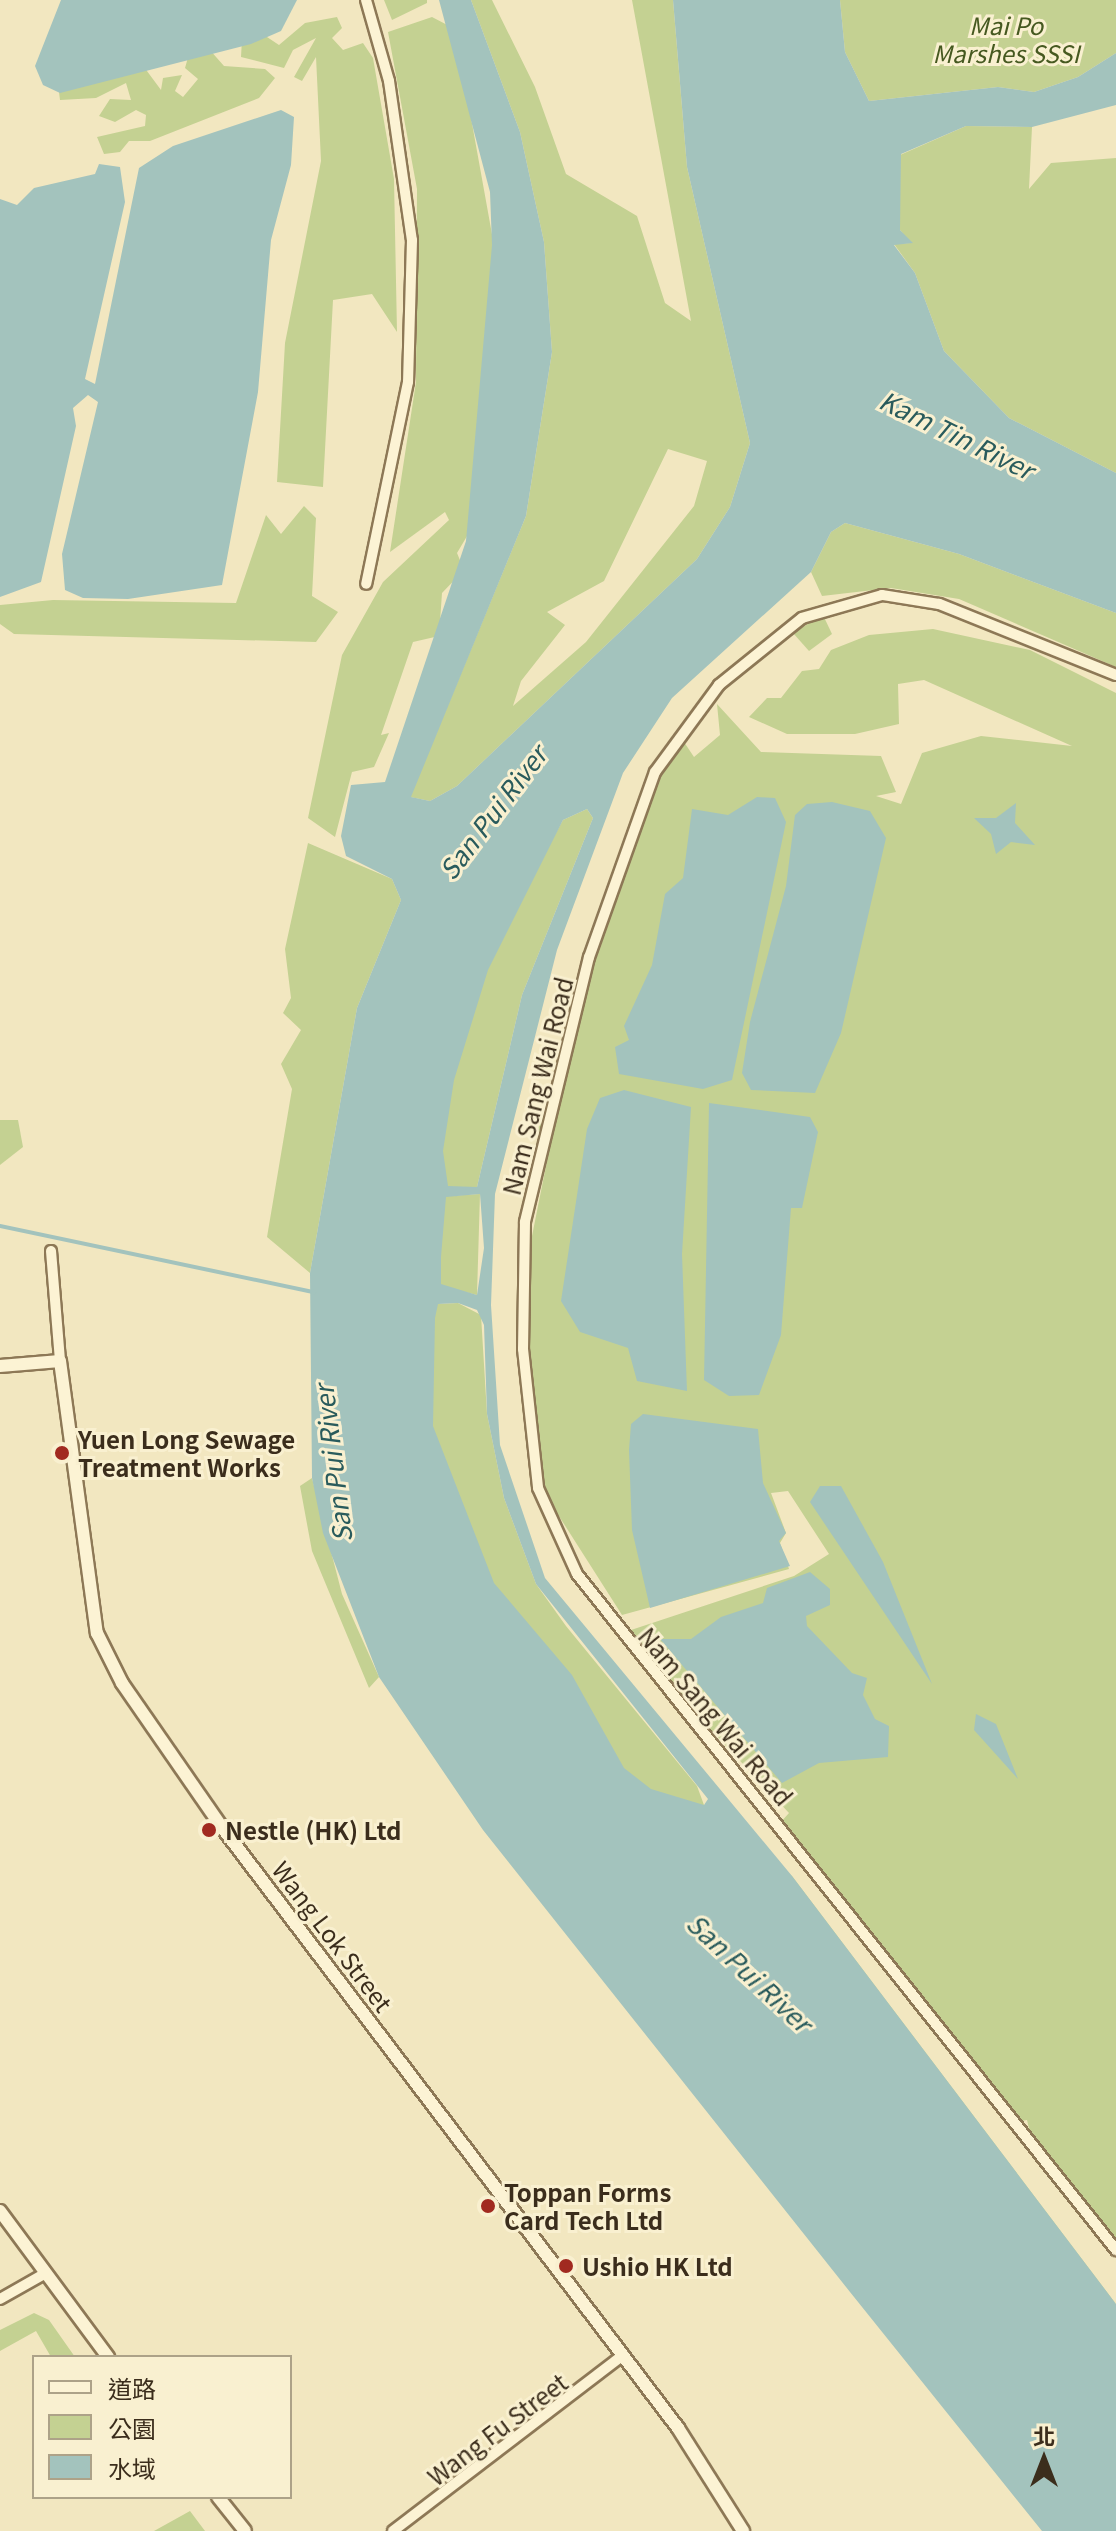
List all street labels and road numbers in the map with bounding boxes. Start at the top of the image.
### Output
street label: Nam Sang Wai Road [496,974,578,1198]
street label: Nam Sang Wai Road [633,1621,799,1811]
street label: Wang Lok Street [267,1855,399,2017]
street label: Wang Fu Street [422,2367,572,2491]

